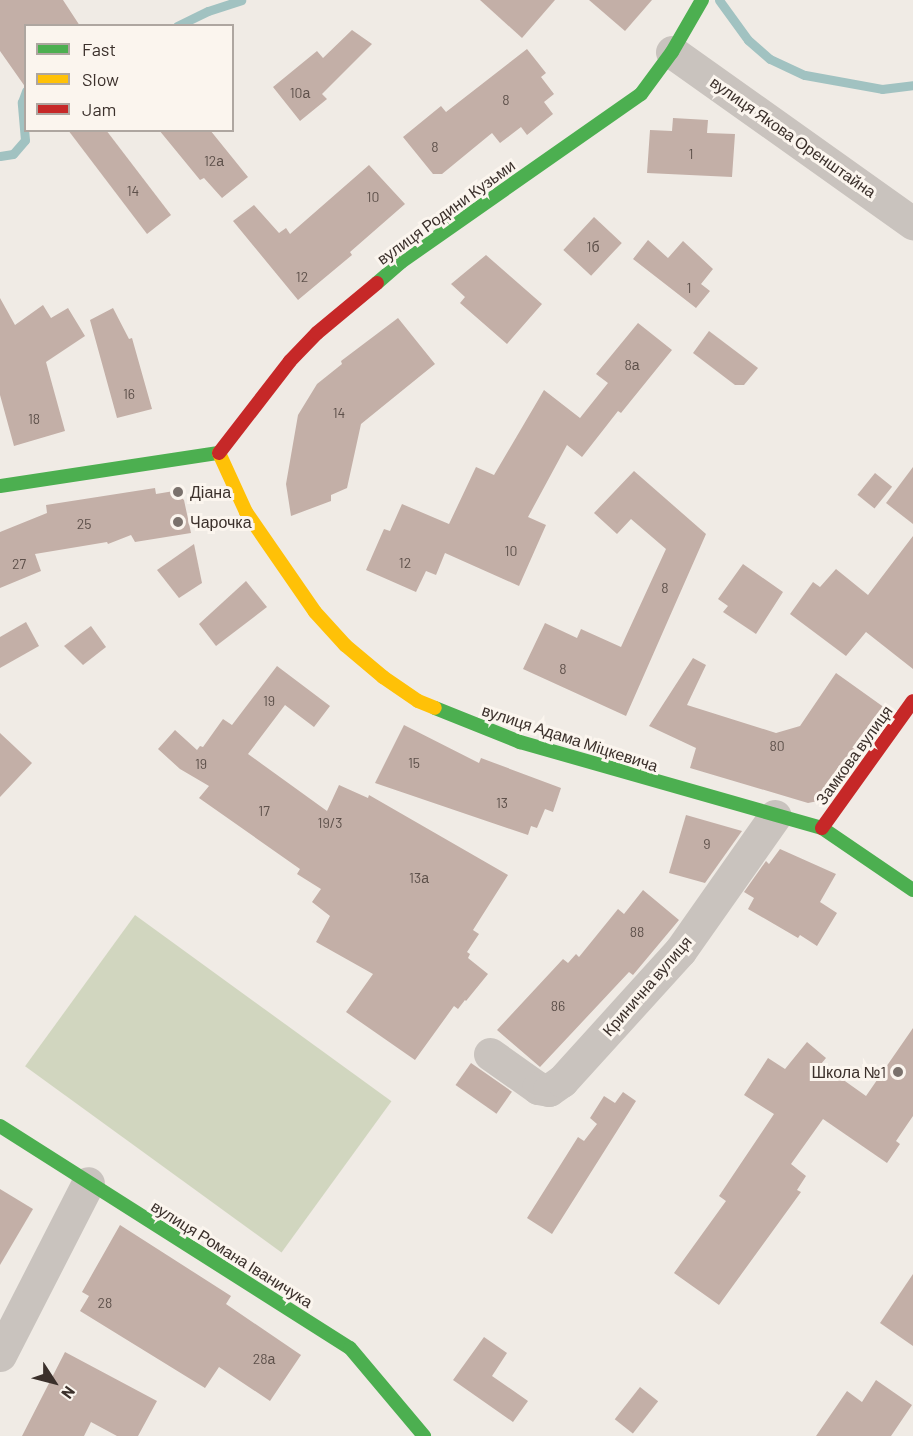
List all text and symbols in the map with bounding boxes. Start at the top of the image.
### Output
legend [24,24,234,132]
text: Fast [82,38,116,60]
text: Slow [82,68,119,90]
street label: вулиця Якова Оренштайна [706,72,880,202]
house number: 10а [290,85,310,101]
house number: 8 [502,92,510,108]
text: Jam [82,98,116,120]
house number: 8 [431,139,439,155]
house number: 1 [689,146,693,162]
house number: 12а [204,153,224,169]
street label: вулиця Родини Кузьми [373,156,519,268]
house number: 14 [127,183,139,199]
house number: 10 [367,189,379,205]
house number: 1б [587,239,599,255]
house number: 12 [296,269,308,285]
house number: 1 [687,280,691,296]
house number: 8а [624,357,640,373]
house number: 16 [123,386,135,402]
house number: 14 [333,405,345,421]
house number: 18 [28,411,40,427]
place label: Діана [190,482,231,502]
marker: Діана [171,485,185,499]
place label: Чарочка [190,512,252,532]
marker: Чарочка [171,515,185,529]
house number: 25 [77,516,91,532]
house number: 10 [505,543,517,559]
house number: 12 [399,555,411,571]
house number: 27 [12,556,26,572]
house number: 8 [661,580,669,596]
house number: 8 [559,661,567,677]
house number: 19 [263,693,275,709]
street label: вулиця Адама Міцкевича [480,700,660,776]
street label: Замкова вулиця [812,702,896,808]
house number: 80 [769,738,785,754]
house number: 15 [408,755,420,771]
house number: 19 [195,756,207,772]
house number: 13 [496,795,508,811]
house number: 17 [258,803,270,819]
house number: 19/3 [317,815,343,831]
house number: 9 [703,836,711,852]
house number: 13а [409,870,429,886]
house number: 88 [630,924,644,940]
street label: Кринична вулиця [598,932,696,1040]
house number: 86 [551,998,565,1014]
place label: Школа №1 [811,1062,886,1082]
marker: Школа №1 [891,1065,905,1079]
street label: вулиця Романа Іваничука [148,1196,316,1312]
house number: 28 [98,1295,112,1311]
house number: 28а [253,1351,275,1367]
north arrow [24,1352,84,1412]
text: N [58,1383,80,1403]

